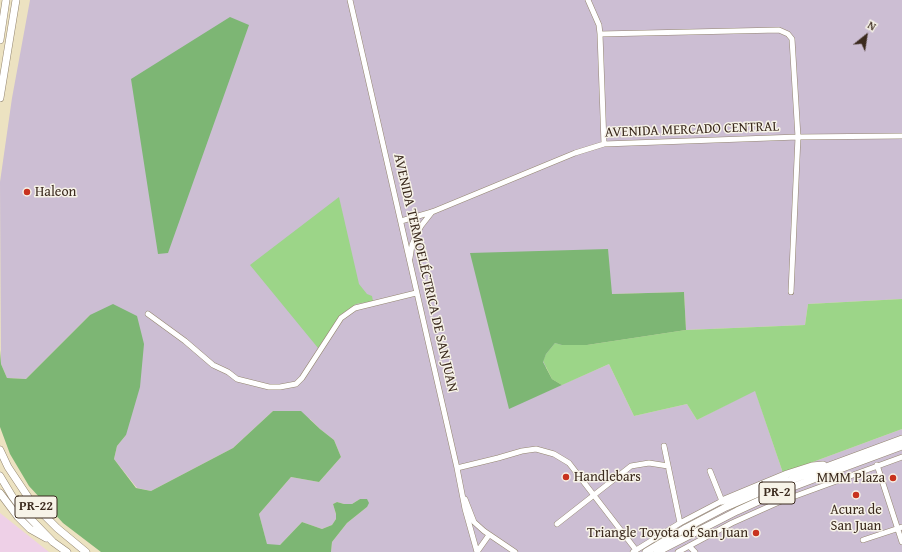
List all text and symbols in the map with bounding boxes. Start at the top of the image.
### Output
north arrow [846,16,886,56]
text: N [865,17,879,34]
street label: AVENIDA MERCADO CENTRAL [605,119,779,141]
street label: AVENIDA TERMOELÉCTRICA DE SAN JUAN [389,152,461,394]
place label: Haleon [35,184,76,200]
marker: Haleon [22,187,32,197]
place label: Handlebars [574,469,641,485]
place label: MMM Plaza [817,470,885,486]
marker: Handlebars [561,472,571,482]
marker: MMM Plaza [888,473,898,483]
road number: PR-2 [759,482,795,504]
marker: Acura de San Juan [851,490,861,500]
road number: PR-22 [15,496,57,518]
place label: Acura de San Juan [830,502,882,534]
place label: Triangle Toyota of San Juan [587,525,748,541]
marker: Triangle Toyota of San Juan [751,528,761,538]

